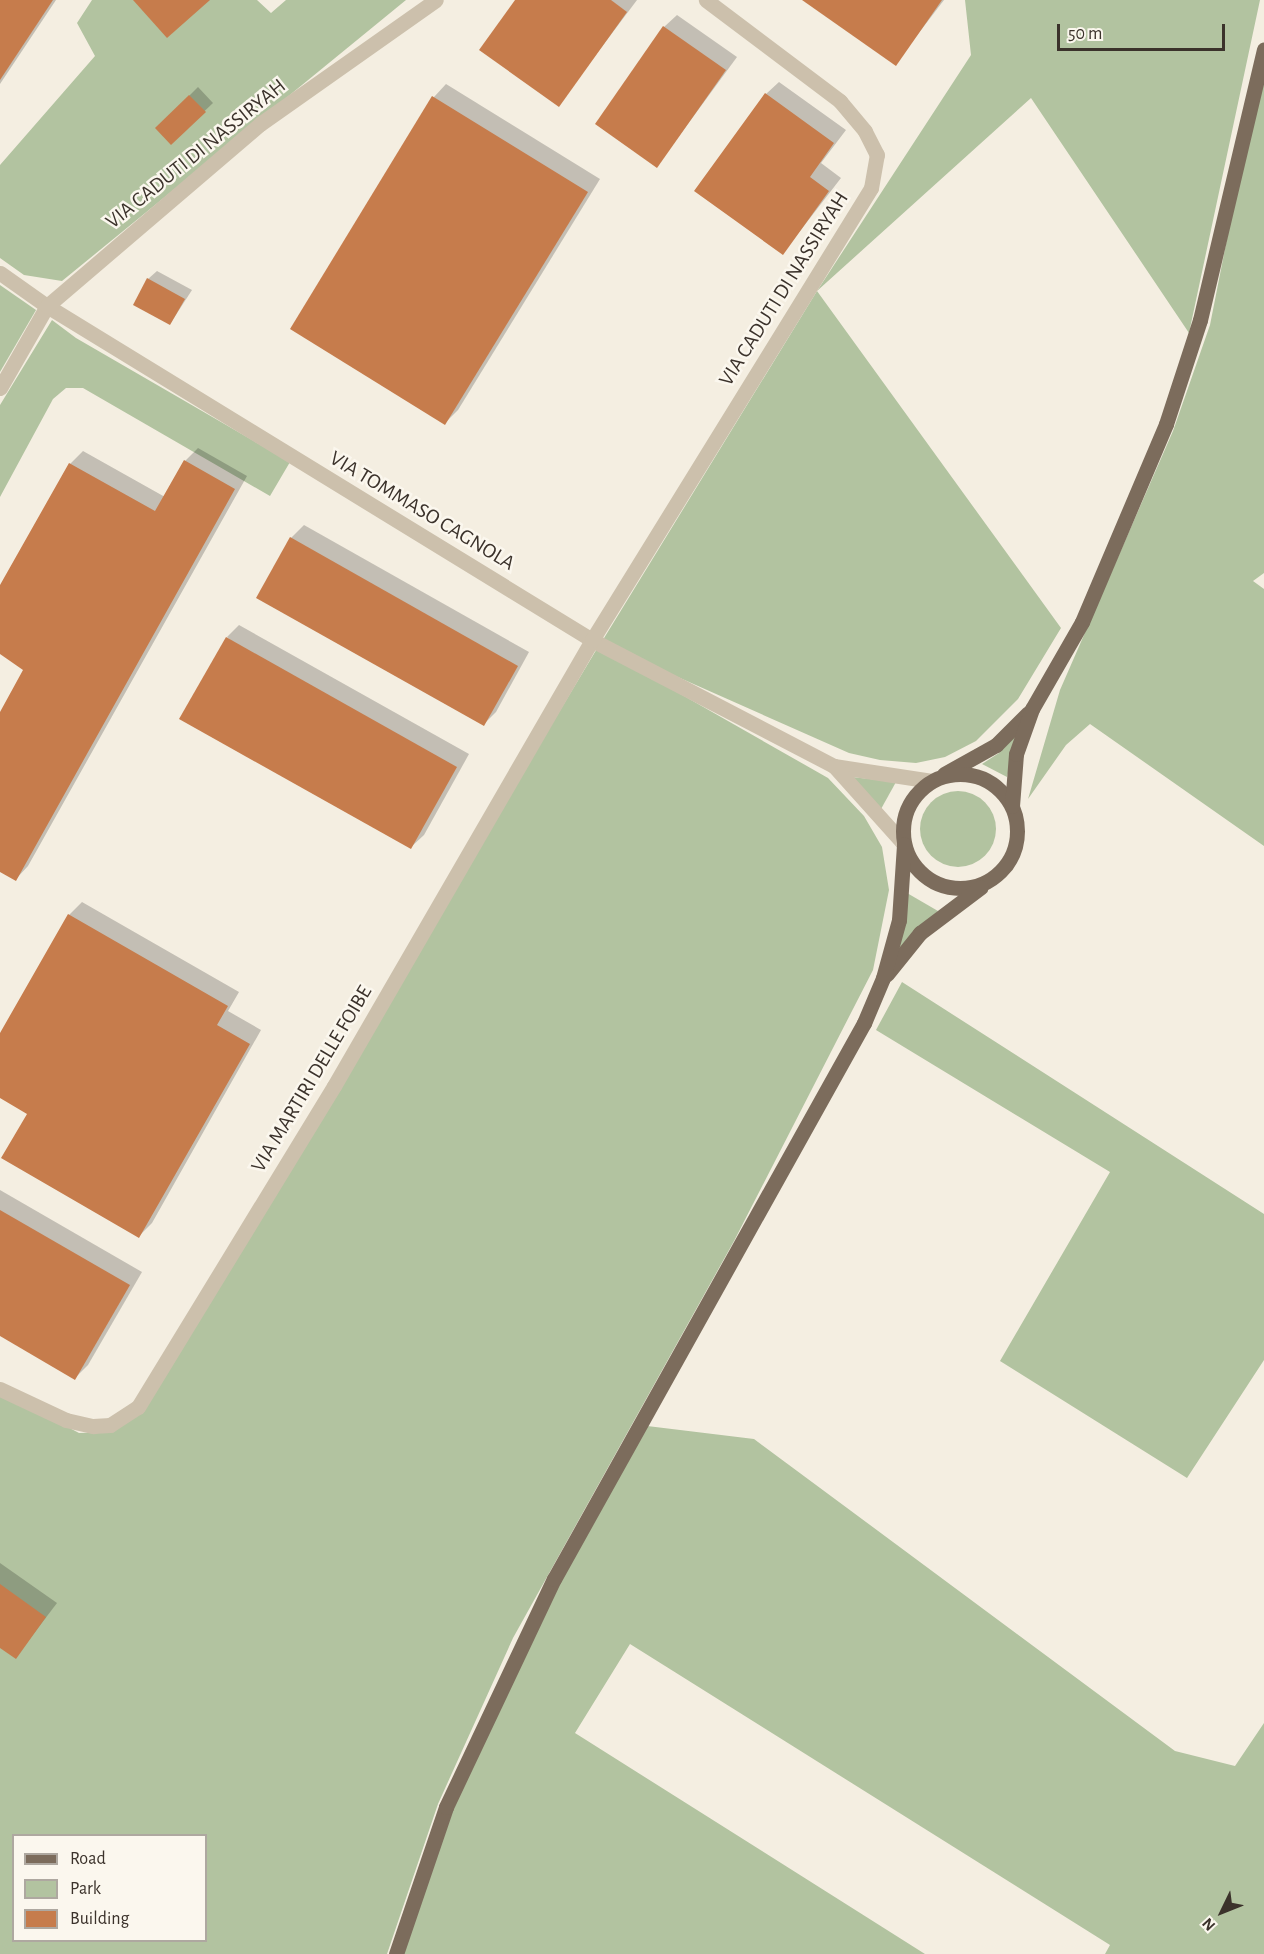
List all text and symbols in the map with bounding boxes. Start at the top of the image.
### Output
scale bar [1060,12,1228,50]
text: 50 m [1068,25,1102,43]
street label: VIA CADUTI DI NASSIRYAH [101,74,291,234]
street label: VIA CADUTI DI NASSIRYAH [714,187,854,391]
street label: VIA TOMMASO CAGNOLA [325,446,519,576]
street label: VIA MARTIRI DELLE FOIBE [246,981,378,1177]
legend [12,1834,207,1942]
text: Road [70,1850,106,1868]
text: Park [70,1880,101,1898]
north arrow [1192,1882,1252,1942]
text: Building [70,1910,129,1928]
text: N [1199,1915,1218,1934]

